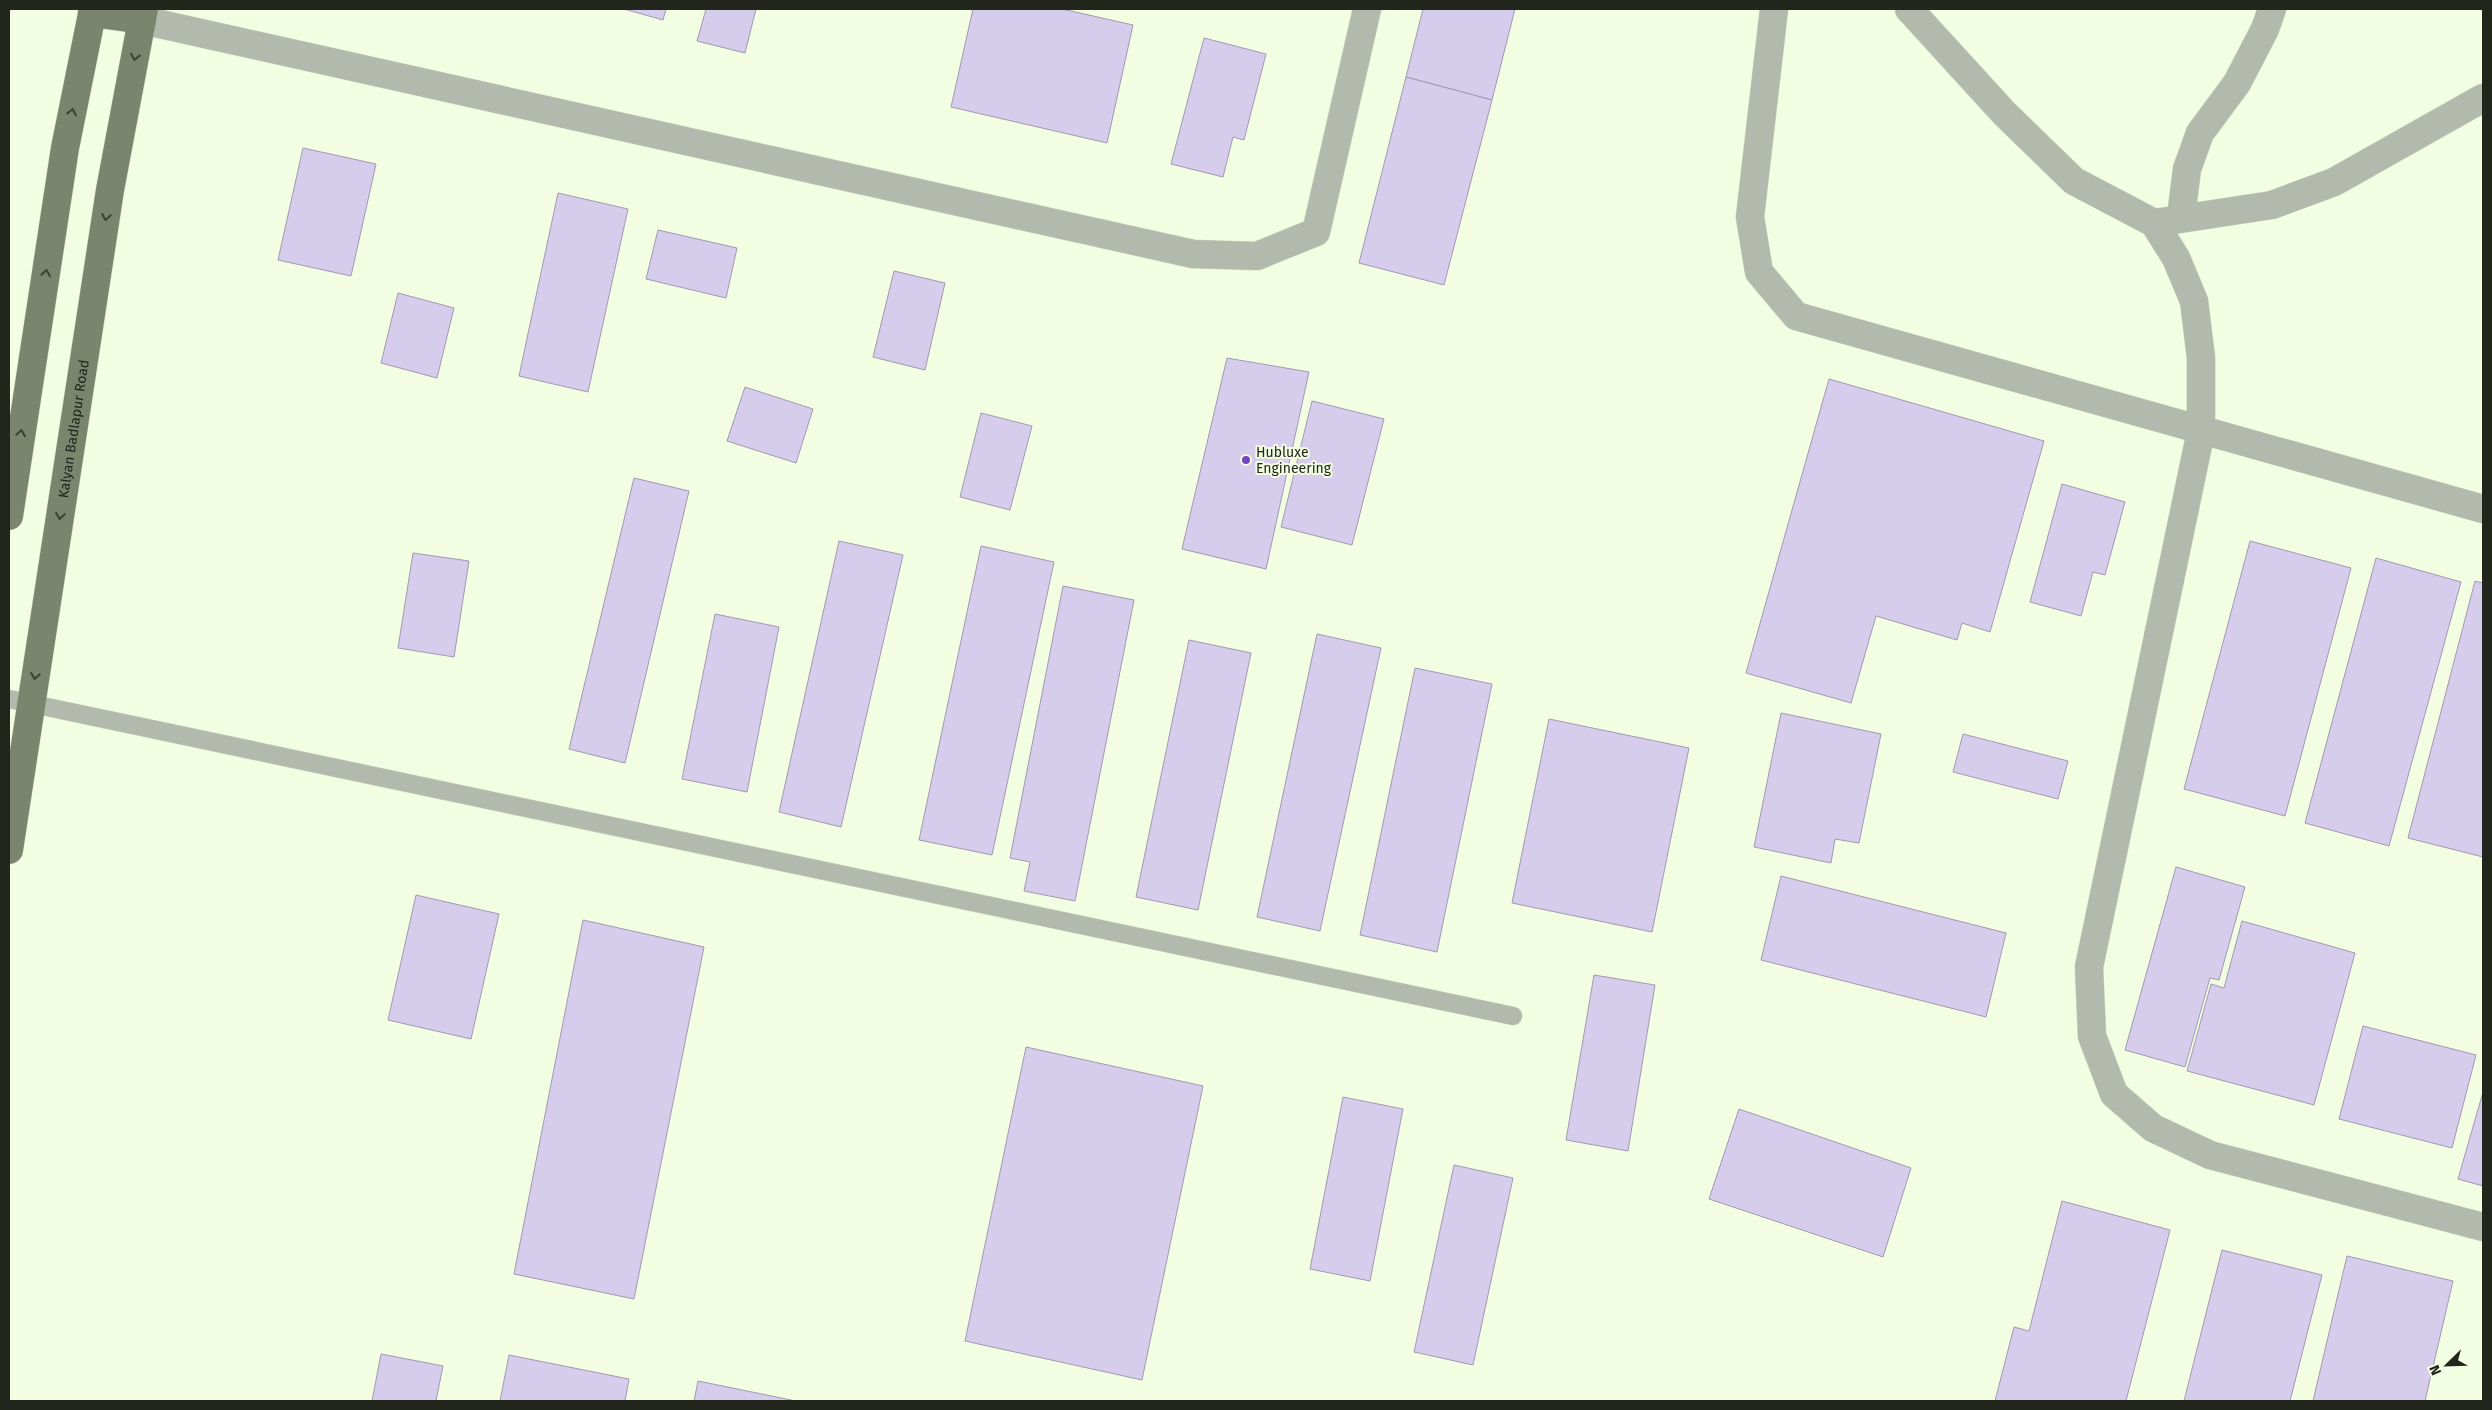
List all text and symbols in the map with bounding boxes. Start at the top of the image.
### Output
one-way arrow [130,52,140,61]
one-way arrow [66,108,77,117]
one-way arrow [101,212,111,221]
one-way arrow [40,268,51,276]
street label: Kalyan Badlapur Road [54,358,92,499]
one-way arrow [16,429,26,438]
place label: Hubluxe Engineering [1256,444,1332,477]
marker: Hubluxe Engineering [1240,454,1252,466]
one-way arrow [55,512,66,520]
one-way arrow [31,672,41,681]
north arrow [2422,1340,2472,1390]
text: N [2426,1362,2445,1377]

